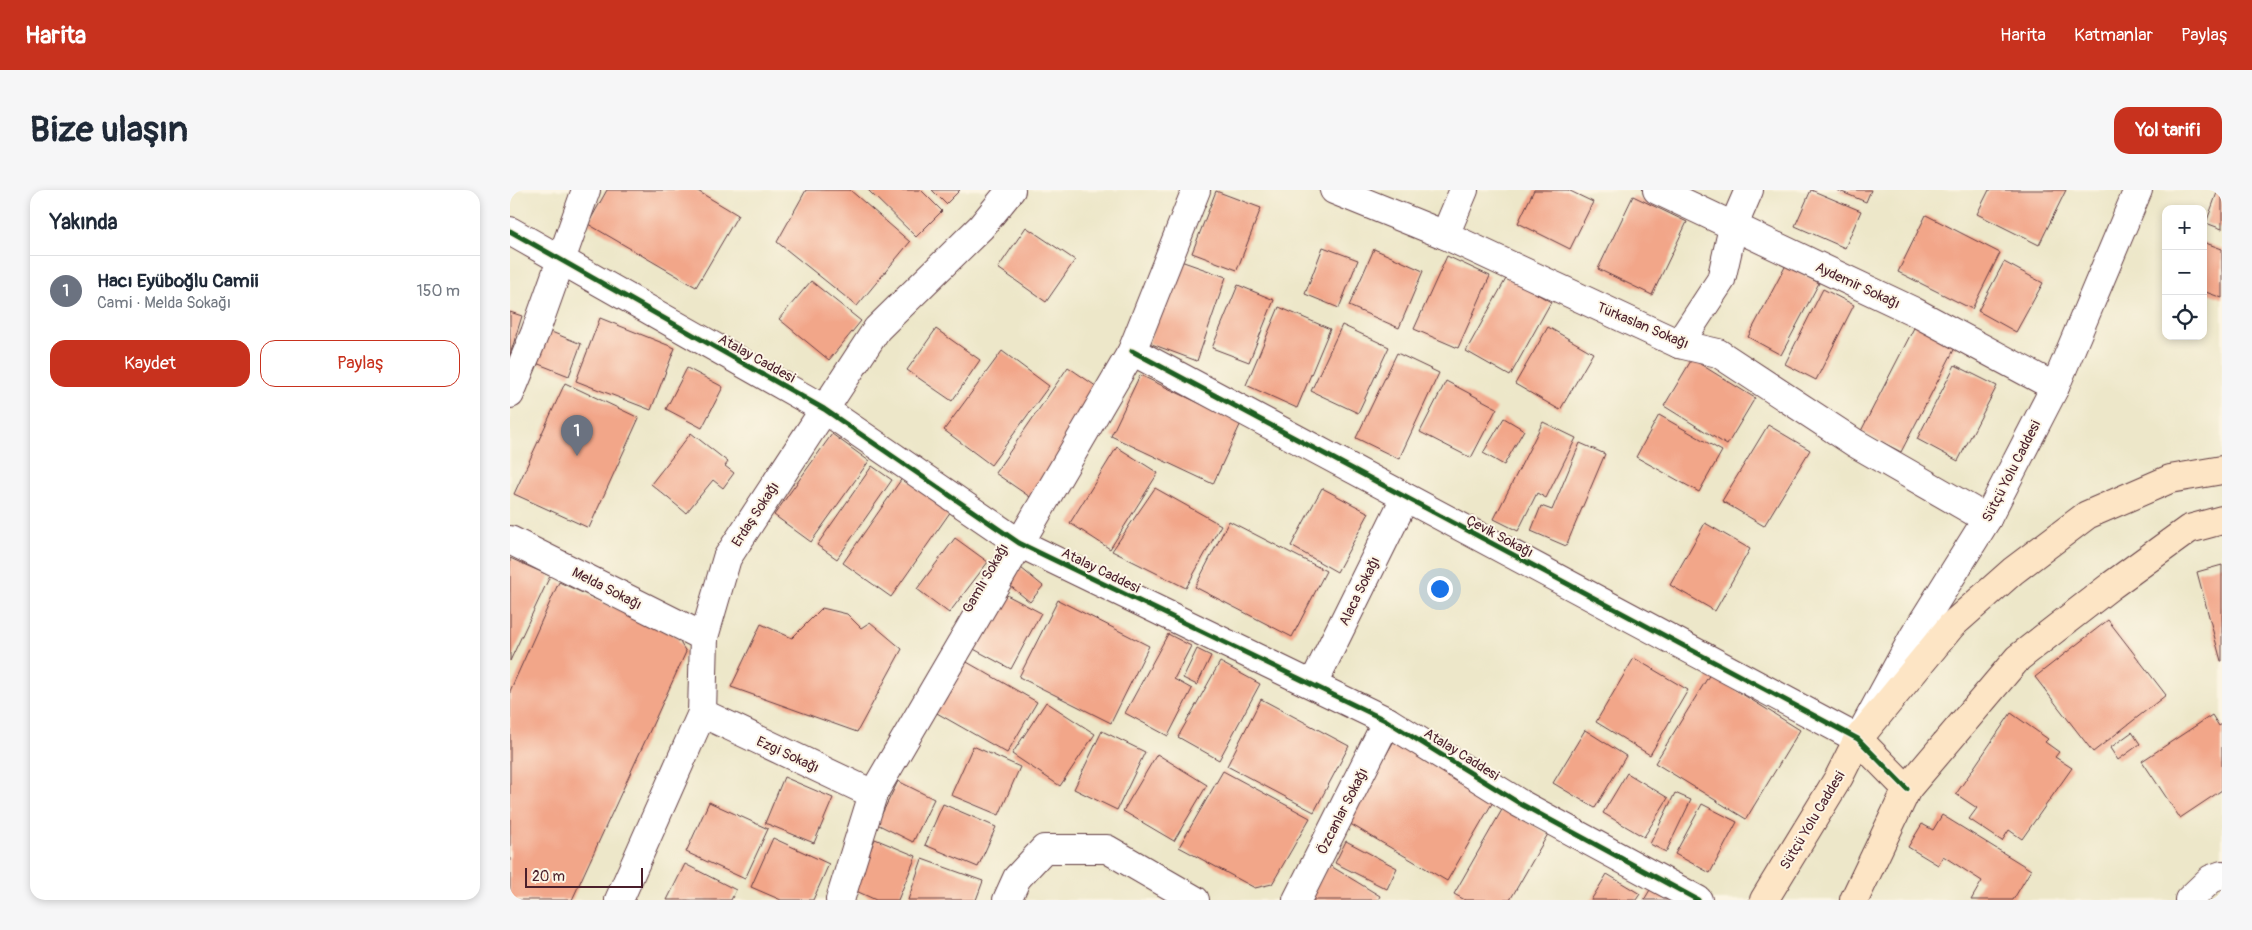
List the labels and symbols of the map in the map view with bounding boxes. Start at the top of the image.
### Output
street label: Aydemir Sokağı [1813,259,1903,312]
street label: Türkaslan Sokağı [1594,298,1691,352]
street label: Atalay Caddesi [715,330,798,387]
pin: 1 [561,415,593,456]
street label: Sütçü Yolu Caddesi [1978,418,2044,525]
street label: Erdaş Sokağı [728,479,783,550]
street label: Çevik Sokağı [1463,512,1536,561]
street label: Gamlı Sokağı [959,540,1012,616]
street label: Atalay Caddesi [1059,544,1143,597]
street label: Alaca Sokağı [1335,554,1383,629]
street label: Melda Sokağı [569,564,644,613]
your location [1427,576,1453,602]
street label: Atalay Caddesi [1421,725,1502,784]
street label: Ezgi Sokağı [754,733,822,776]
street label: Özcanlar Sokağı [1312,765,1372,857]
street label: Sütçü Yolu Caddesi [1776,768,1849,873]
scale bar [525,865,642,888]

